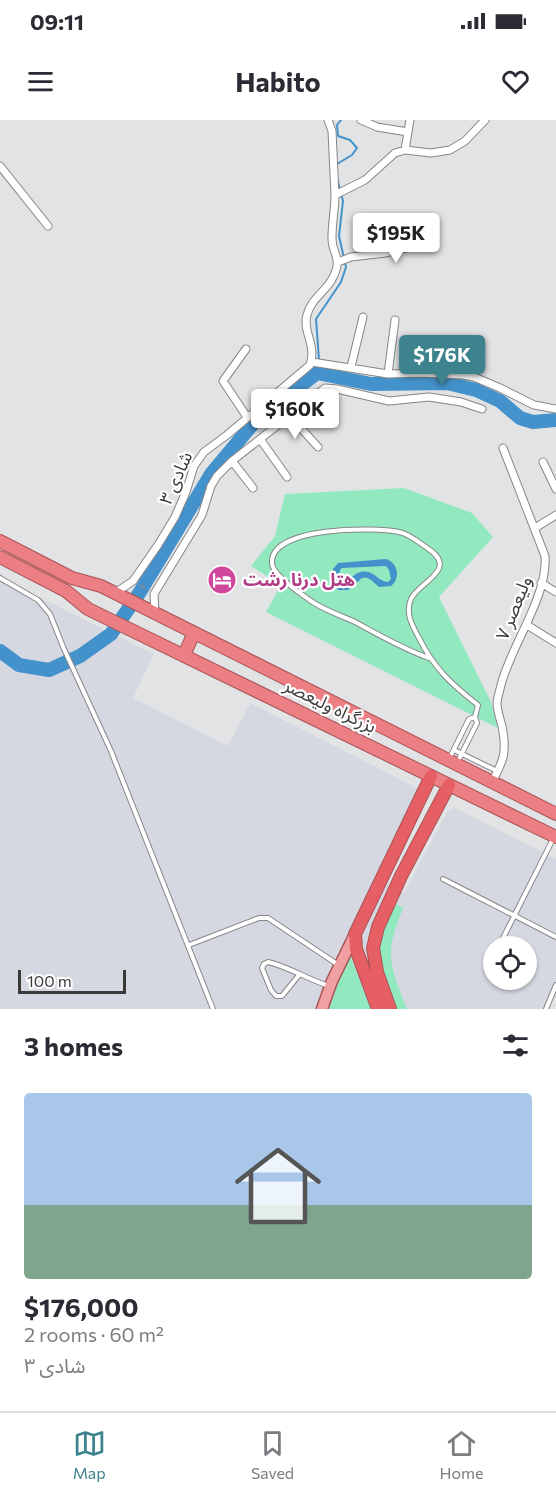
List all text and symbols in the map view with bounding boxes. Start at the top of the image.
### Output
text: 09:11 [30,8,84,35]
icon: menu [24,65,57,98]
text: Habito [235,65,321,98]
icon: heart [499,65,532,98]
pin: $195K [354,213,438,264]
text: $195K [367,220,425,244]
pin: $176K [400,335,484,386]
text: $176K [413,342,471,366]
pin: $160K [253,389,337,440]
text: $160K [265,396,325,420]
street label: شادی ۳ [154,448,197,508]
hotel icon: هتل درنا رشت [206,564,238,596]
place label: هتل درنا رشت [243,568,355,591]
street label: ولیعصر ۷ [490,573,537,643]
street label: بزرگراه ولیعصر [279,673,380,738]
map controls [483,936,537,990]
button: locate [483,936,537,990]
scale bar [18,967,126,994]
text: 100 m [27,971,72,990]
icon: filters [499,1029,532,1062]
text: 3 homes [24,1030,123,1061]
icon: home [224,1132,332,1240]
text: $176,000 [24,1291,138,1322]
text: 2 rooms · 60 m² [24,1322,164,1346]
text: شادی ۳ [24,1353,86,1377]
tab: Map [73,1427,106,1482]
tab: Saved [251,1427,294,1482]
tab: Home [439,1427,483,1482]

